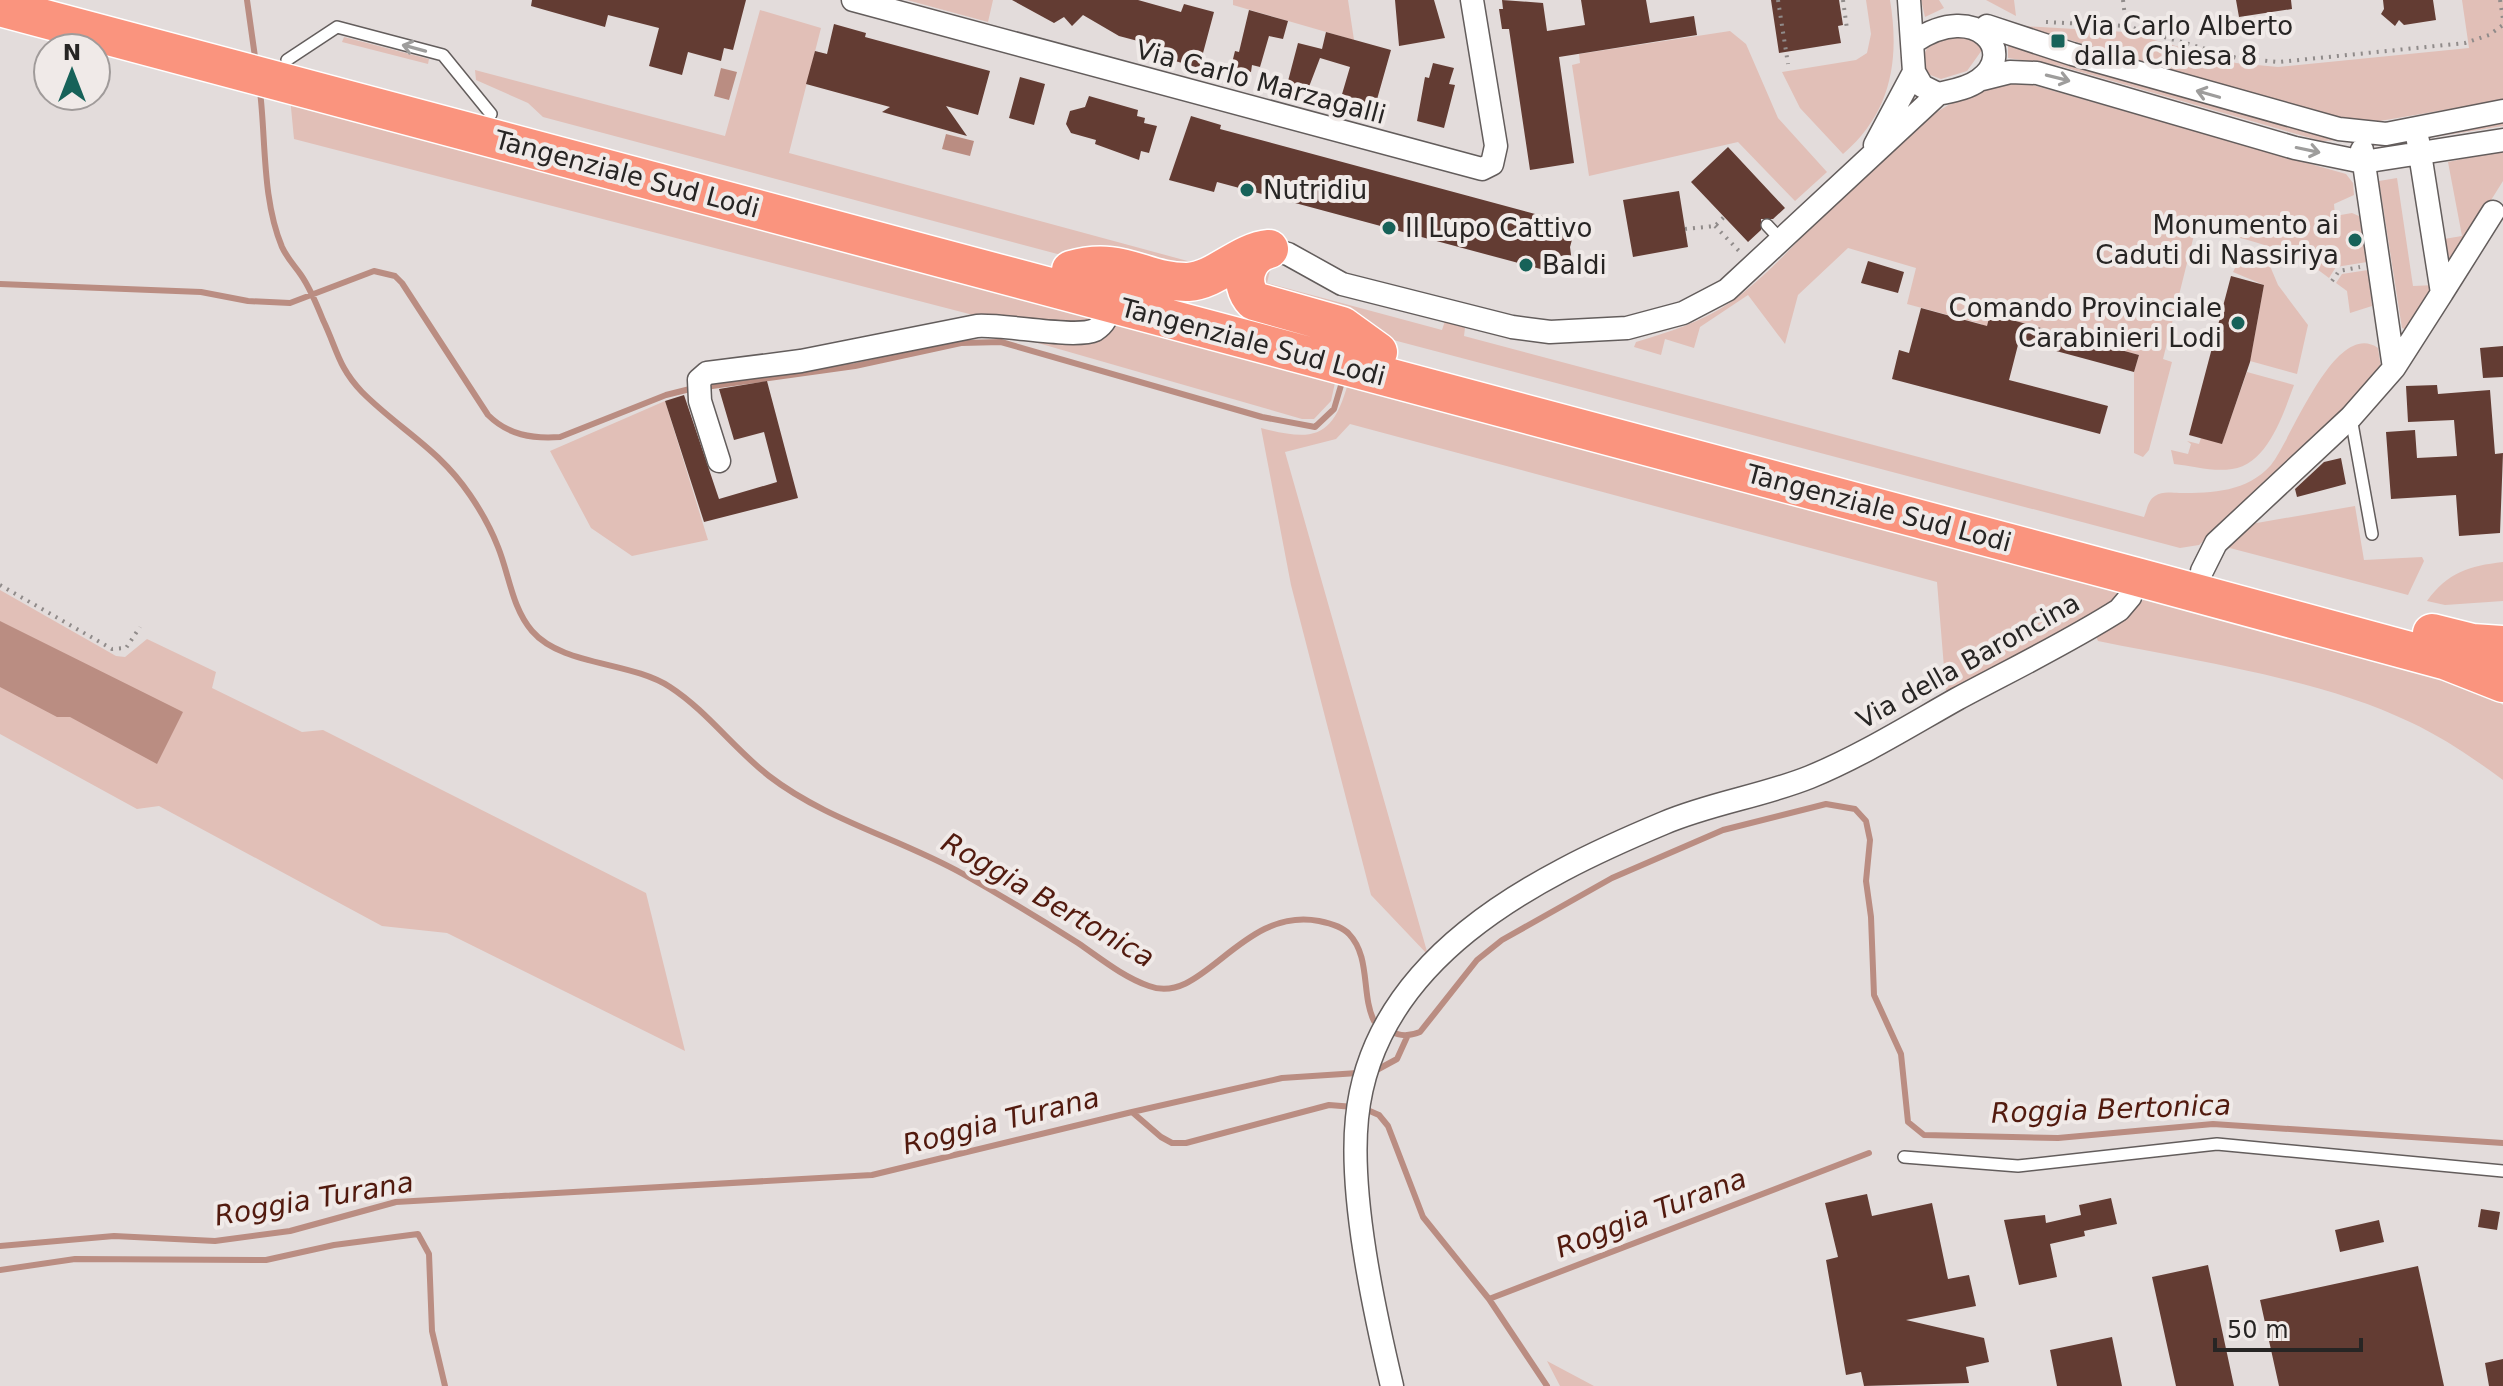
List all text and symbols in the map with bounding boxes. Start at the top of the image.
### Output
place label: Via Carlo Alberto dalla Chiesa 8 [2074,11,2293,71]
north arrow [32,32,112,112]
marker: Via Carlo Alberto dalla Chiesa 8 [2049,32,2067,50]
street label: Via Carlo Marzagalli [1133,34,1389,130]
one-way arrow [401,39,427,54]
text: N [63,40,81,65]
one-way arrow [2045,71,2071,86]
one-way arrow [2196,86,2222,101]
street label: Tangenziale Sud Lodi [490,124,763,224]
one-way arrow [2295,143,2320,158]
place label: Nutridiu [1263,175,1367,205]
marker: Nutridiu [1238,181,1256,199]
place label: Monumento ai Caduti di Nassiriya [2095,210,2339,270]
place label: Il Lupo Cattivo [1405,213,1592,243]
marker: Il Lupo Cattivo [1380,219,1398,237]
marker: Monumento ai Caduti di Nassiriya [2346,231,2364,249]
place label: Baldi [1542,250,1607,280]
marker: Baldi [1517,256,1535,274]
street label: Tangenziale Sud Lodi [1116,292,1389,392]
place label: Comando Provinciale Carabinieri Lodi [1949,293,2222,353]
marker: Comando Provinciale Carabinieri Lodi [2229,314,2247,332]
street label: Tangenziale Sud Lodi [1742,458,2015,558]
street label: Via della Baroncina [1851,587,2085,735]
water label: Roggia Bertonica [936,826,1160,974]
water label: Roggia Turana [899,1081,1103,1161]
water label: Roggia Bertonica [1990,1088,2232,1130]
water label: Roggia Turana [1551,1161,1751,1265]
water label: Roggia Turana [212,1165,416,1233]
scale bar [2215,1302,2361,1352]
text: 50 m [2227,1316,2289,1344]

